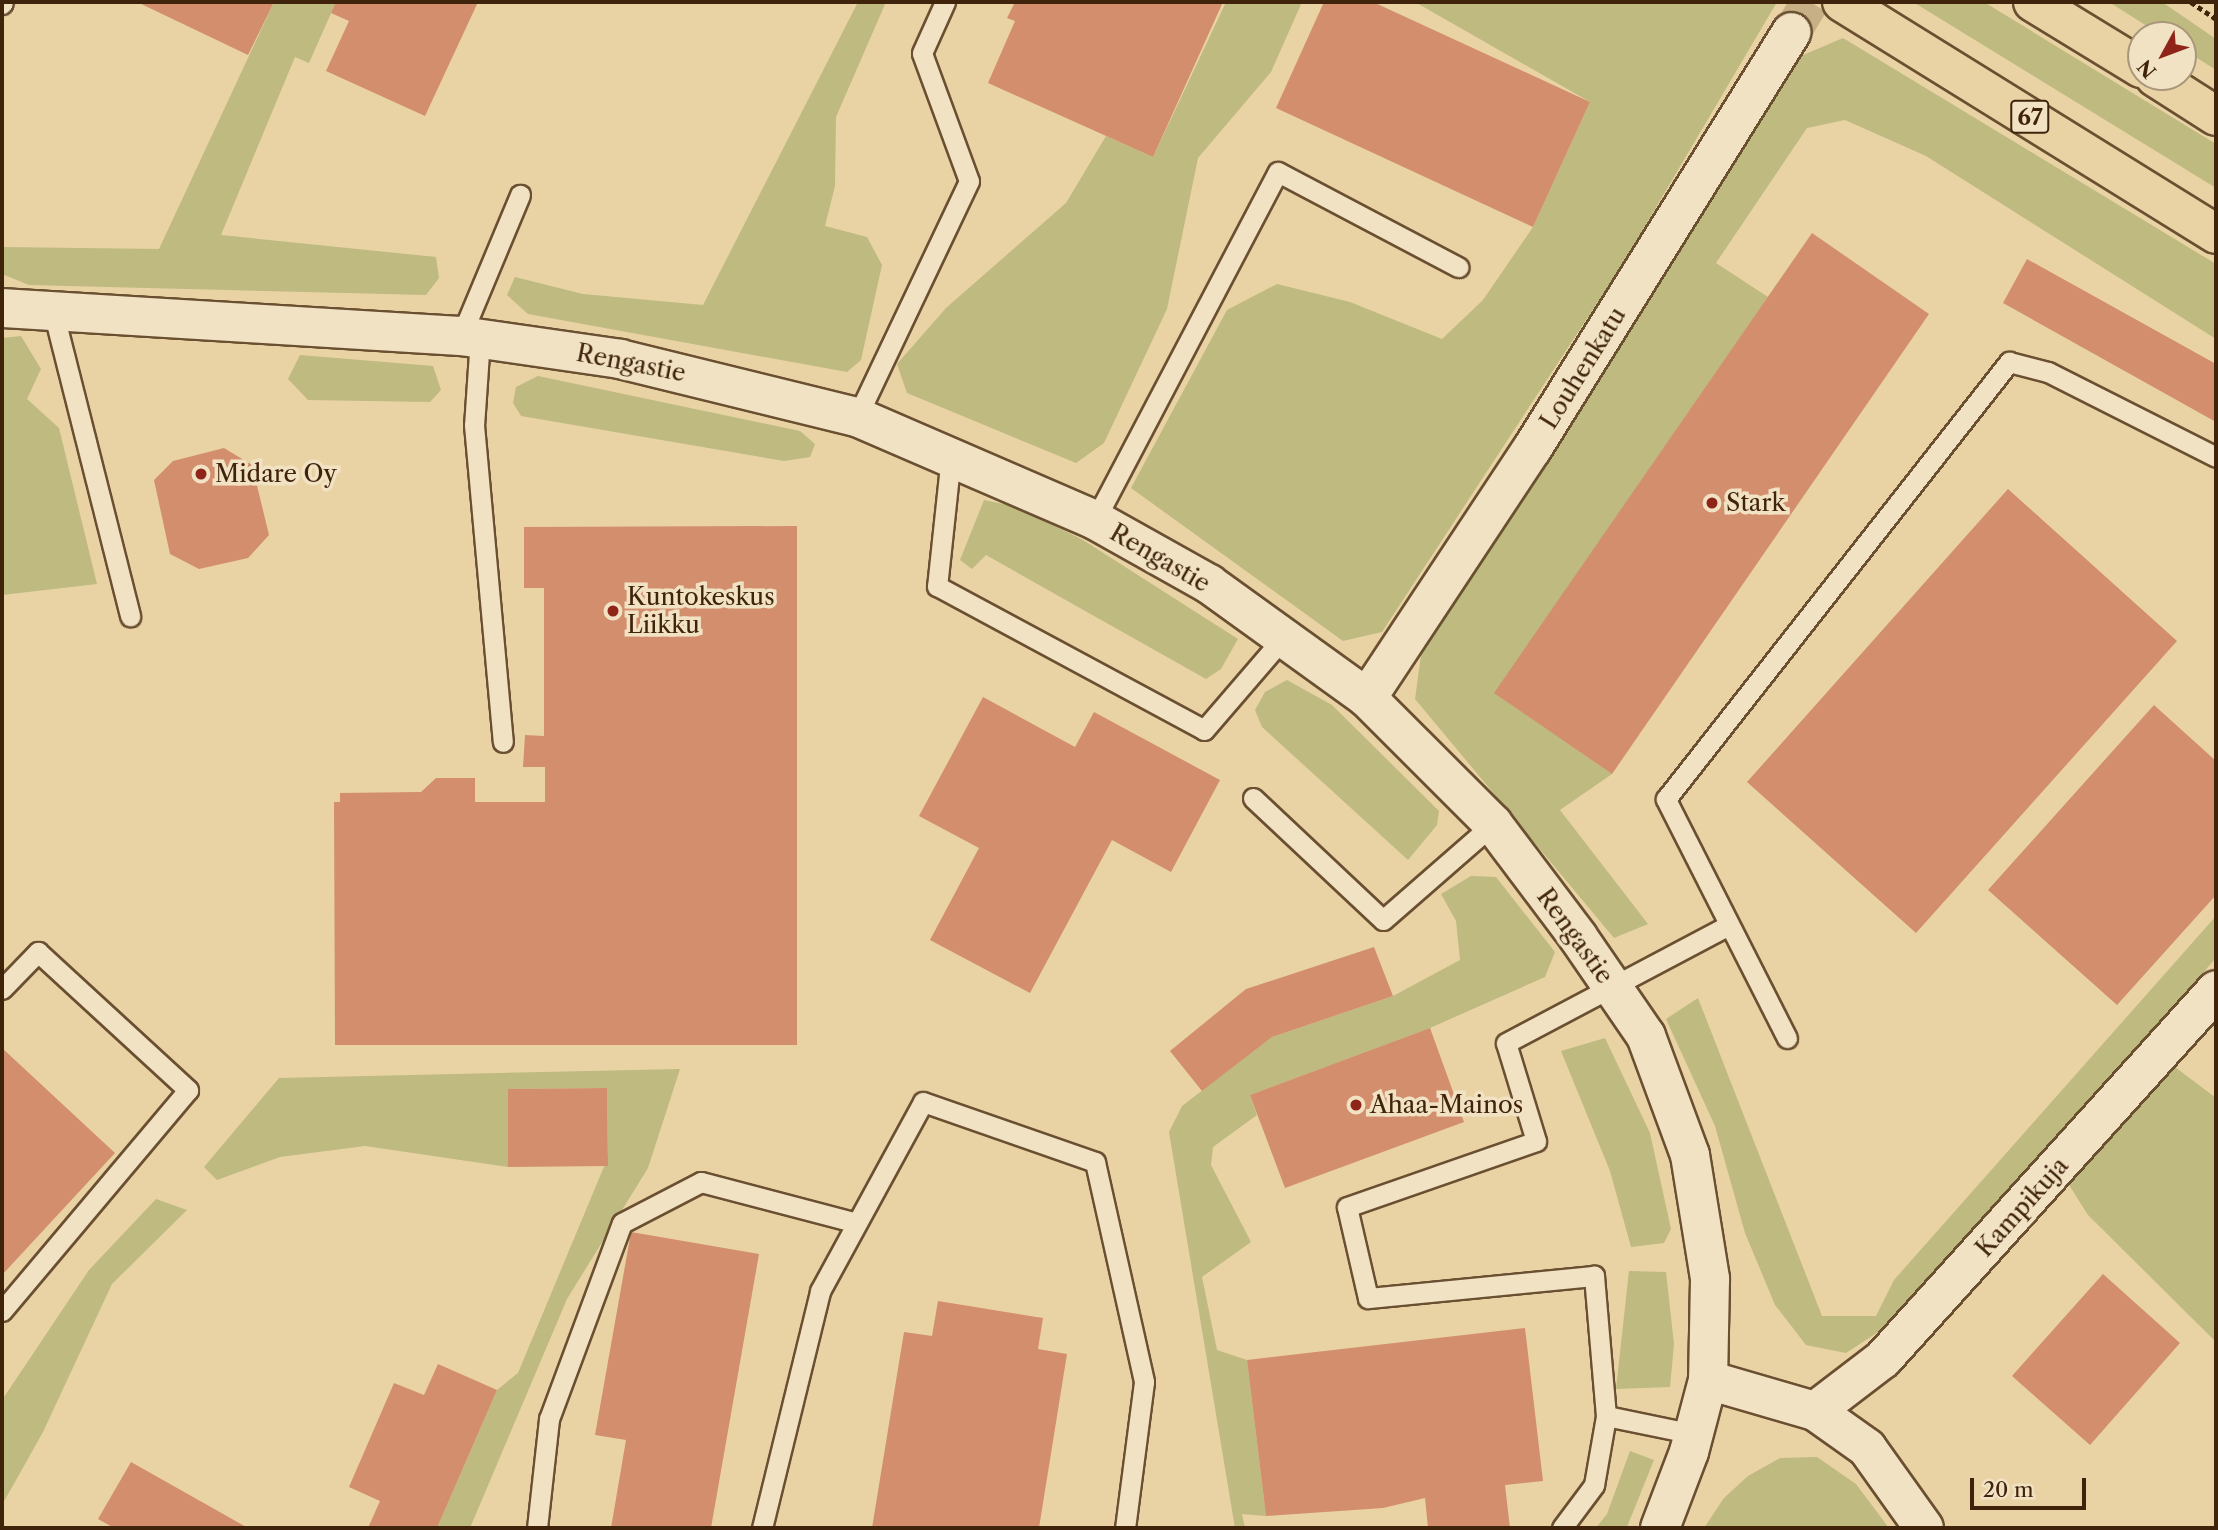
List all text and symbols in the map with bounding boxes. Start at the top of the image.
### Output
north arrow [2127,21,2197,91]
text: N [2133,55,2161,83]
road number: 67 [2009,98,2051,136]
street label: Louhenkatu [1534,302,1632,434]
street label: Rengastie [574,338,688,388]
place label: Midare Oy [215,460,337,488]
marker: Midare Oy [193,466,209,482]
place label: Stark [1726,489,1785,517]
marker: Stark [1704,495,1720,511]
street label: Rengastie [1105,518,1215,598]
place label: Kuntokeskus Liikku [627,583,775,639]
marker: Kuntokeskus Liikku [605,603,621,619]
street label: Rengastie [1531,883,1619,989]
place label: Ahaa-Mainos [1370,1091,1523,1119]
marker: Ahaa-Mainos [1348,1097,1364,1113]
street label: Kampikuja [1970,1151,2074,1263]
scale bar [1973,1464,2088,1508]
text: 20 m [1983,1477,2034,1502]

